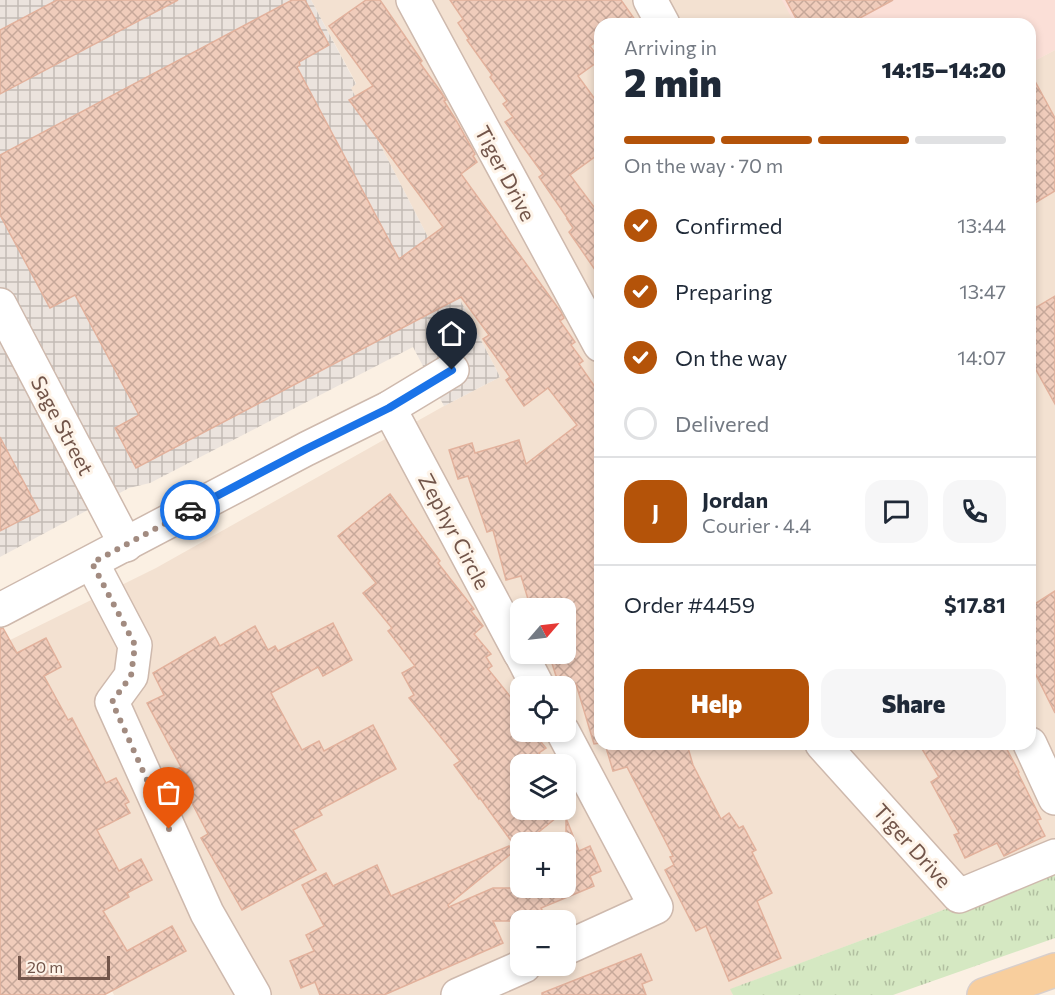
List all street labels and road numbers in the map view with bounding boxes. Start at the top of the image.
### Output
street label: Tiger Drive [470,121,542,225]
street label: Sage Street [26,371,100,479]
street label: Zephyr Circle [414,469,496,593]
street label: Tiger Drive [869,798,957,892]

